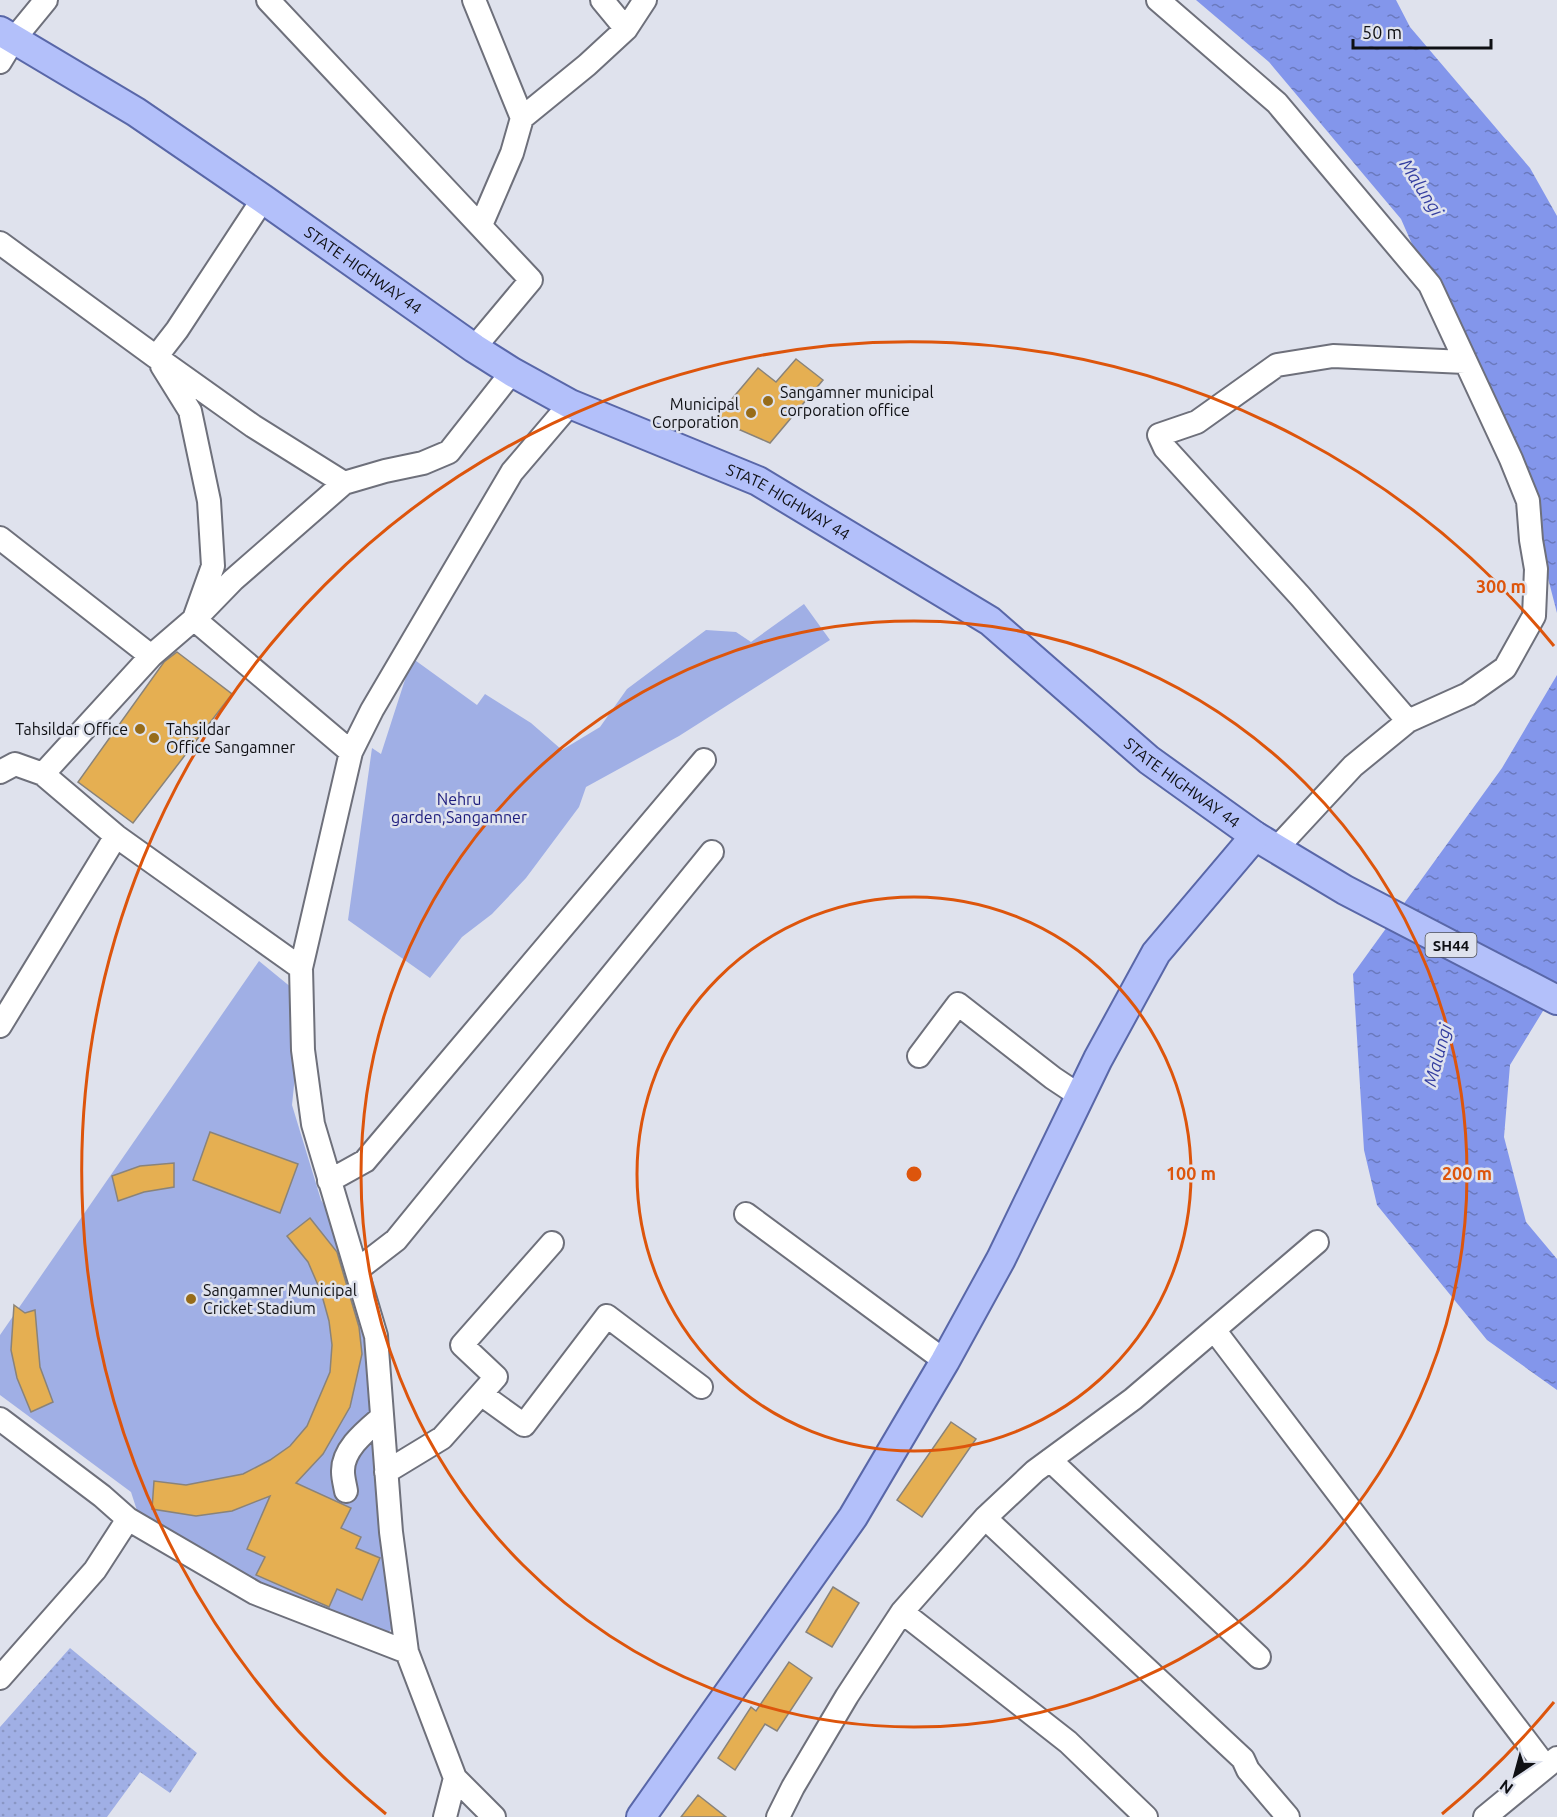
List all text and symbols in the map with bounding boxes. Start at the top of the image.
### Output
scale bar [1353,12,1491,50]
text: 50 m [1362,22,1402,42]
water label: Malungi [1396,155,1448,220]
street label: STATE HIGHWAY 44 [301,222,425,317]
place label: Sangamner municipal corporation office [780,383,934,419]
marker: Sangamner municipal corporation office [761,394,775,408]
place label: Municipal Corporation [652,395,739,431]
marker: Municipal Corporation [744,406,758,420]
street label: STATE HIGHWAY 44 [724,460,853,543]
text: 300 m [1476,576,1526,596]
place label: Tahsildar Office [15,720,128,738]
place label: Tahsildar Office Sangamner [166,720,295,756]
marker: Tahsildar Office [133,722,147,736]
marker: Tahsildar Office Sangamner [147,731,161,745]
street label: STATE HIGHWAY 44 [1121,734,1243,831]
park label: Nehru garden,Sangamner [391,790,527,826]
road number: SH44 [1426,933,1476,957]
water label: Malungi [1419,1021,1455,1089]
text: 100 m [1166,1163,1216,1183]
text: 200 m [1442,1163,1492,1183]
centre of rings [904,1164,924,1184]
place label: Sangamner Municipal Cricket Stadium [203,1281,357,1317]
marker: Sangamner Municipal Cricket Stadium [184,1292,198,1306]
north arrow [1485,1745,1545,1805]
text: N [1496,1776,1516,1798]

